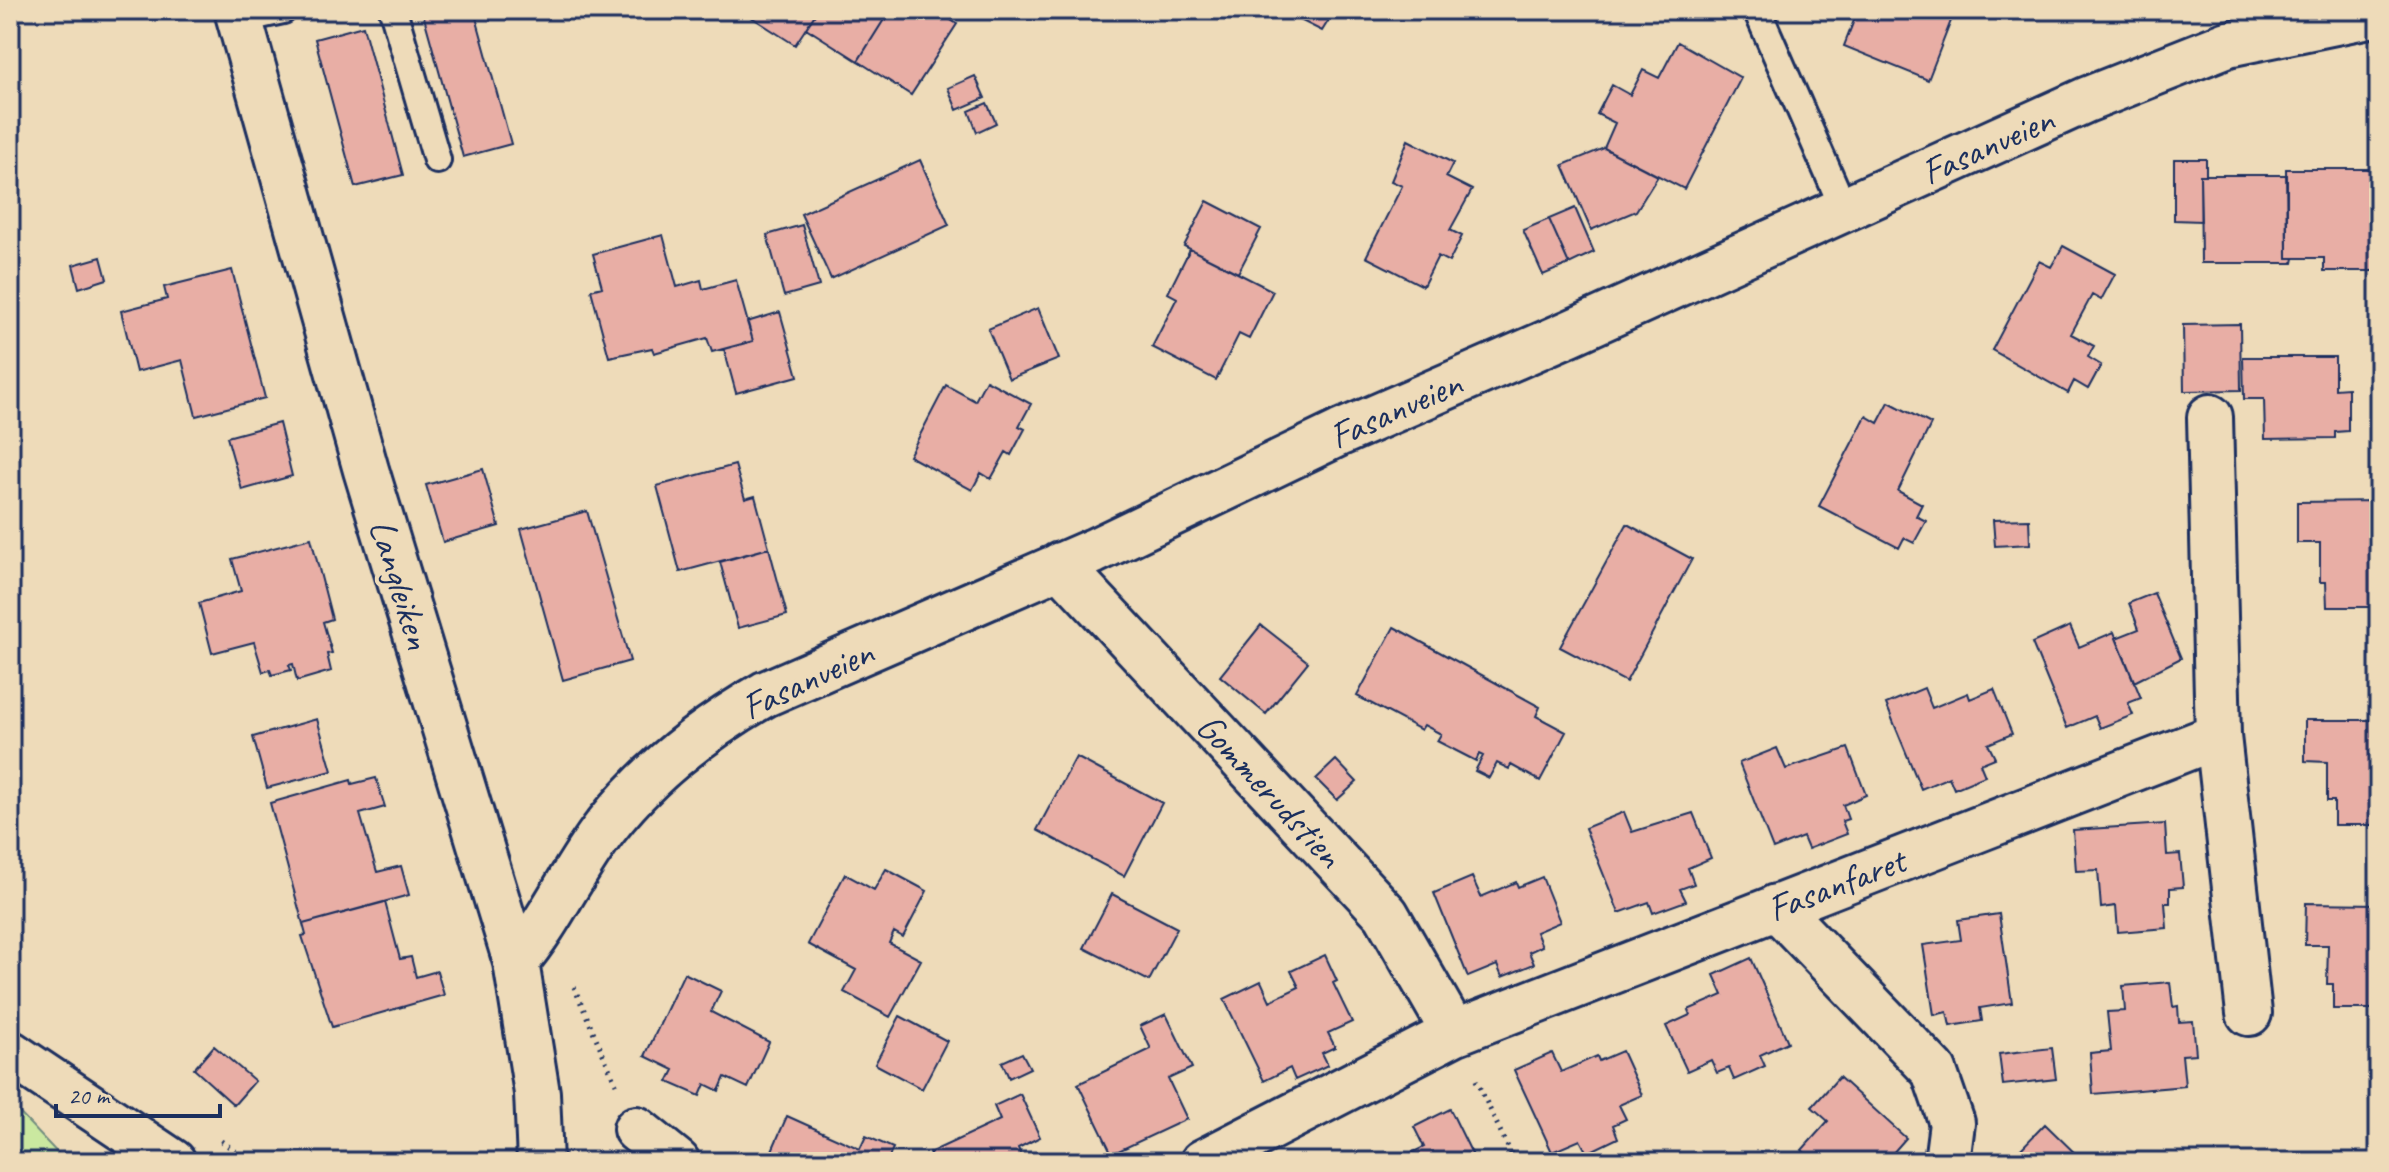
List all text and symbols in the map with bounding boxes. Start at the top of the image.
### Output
street label: Fasanveien [1914,95,2062,195]
street label: Fasanveien [1322,359,1470,459]
street label: Langleiken [359,514,443,655]
street label: Fasanveien [734,628,882,730]
street label: Gommerudstien [1186,704,1354,879]
street label: Fasanfaret [1761,836,1915,932]
scale bar [56,1068,220,1118]
text: 20 m [68,1081,111,1111]

